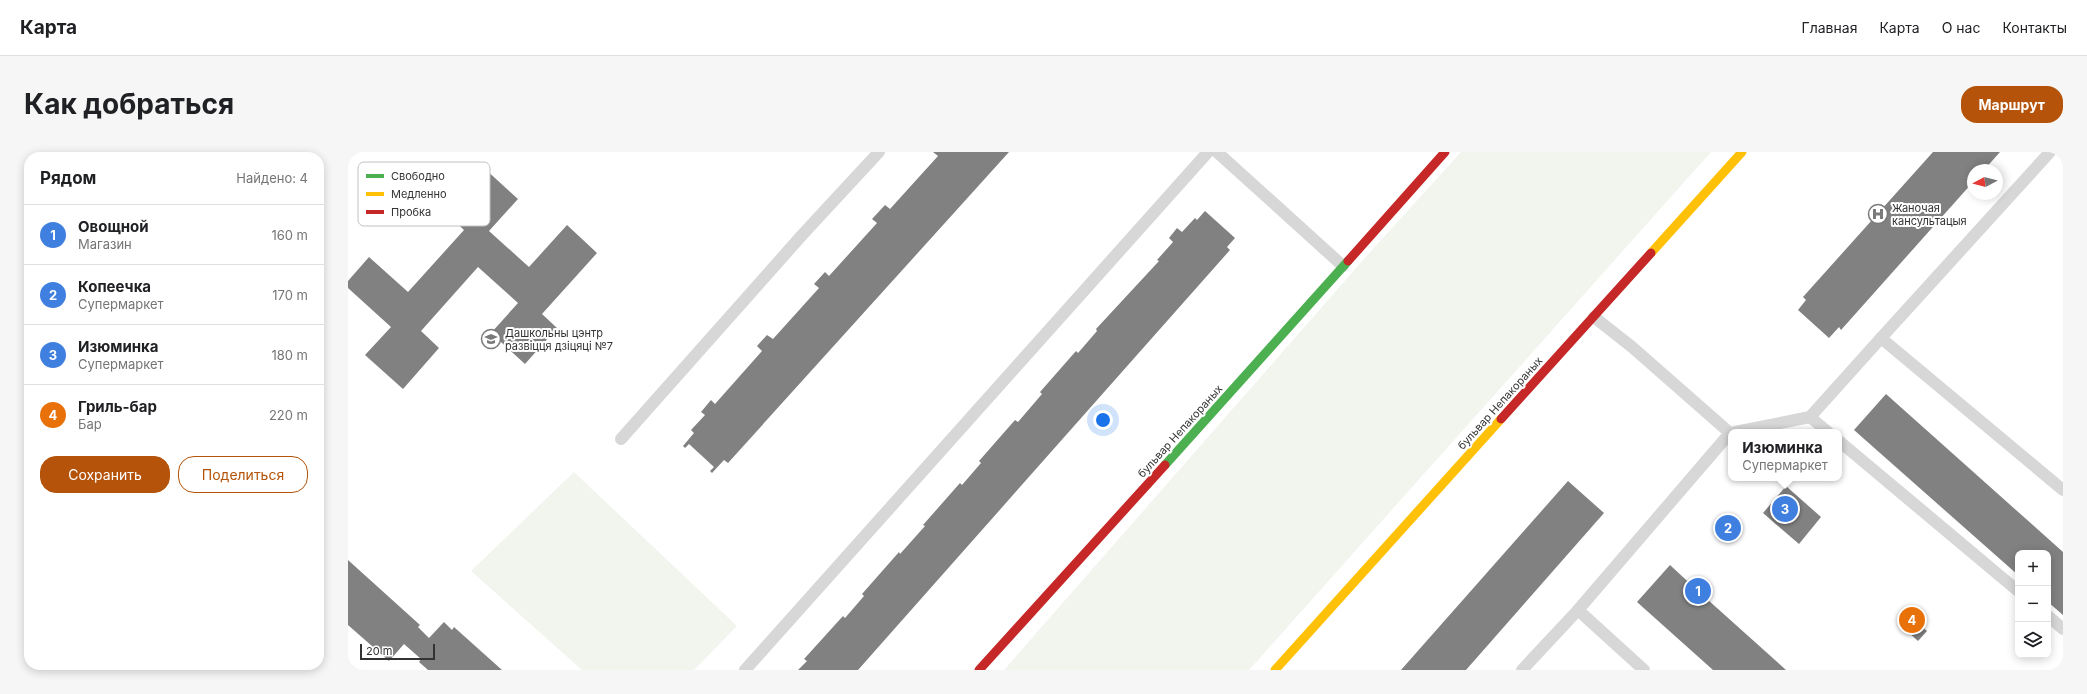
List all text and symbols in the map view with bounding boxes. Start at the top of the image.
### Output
text: Карта [20,16,77,39]
text: Главная [1802,19,1857,36]
text: Карта [1879,19,1920,36]
text: О нас [1942,19,1980,36]
text: Контакты [2002,19,2067,36]
button: Маршрут [1961,86,2063,123]
text: Как добраться [24,87,234,121]
legend [358,162,490,226]
north arrow [1967,164,2003,200]
text: Рядом [40,168,96,188]
text: Свободно [391,169,445,183]
text: Найдено: 4 [236,170,308,186]
text: Медленно [391,187,447,201]
place label: Жаночая кансультацыя [1892,201,1967,228]
hospital icon: Жаночая кансультацыя [1867,203,1889,225]
text: Пробка [391,205,431,219]
text: Овощной [78,217,149,236]
text: 1 [50,227,56,243]
text: 160 m [271,227,308,243]
text: Магазин [78,236,132,252]
text: Копеечка [78,277,151,296]
text: 2 [49,287,57,303]
text: 170 m [272,287,308,303]
text: Супермаркет [78,296,164,312]
place label: Дашкольны цэнтр развіцця дзіцяці №7 [505,326,613,353]
school or university icon: Дашкольны цэнтр развіцця дзіцяці №7 [480,328,502,350]
text: Изюминка [78,337,159,356]
text: 3 [49,347,57,363]
text: 180 m [271,347,308,363]
street label: бульвар Непакораных [1455,354,1545,452]
text: Супермаркет [78,356,164,372]
street label: бульвар Непакораных [1135,382,1225,480]
text: Гриль-бар [78,397,157,416]
text: 4 [49,407,57,423]
text: 220 m [269,407,308,423]
your location [1093,410,1113,430]
text: Бар [78,416,102,432]
popup [1728,429,1842,481]
text: Изюминка [1742,438,1823,457]
button: Сохранить [40,456,170,493]
button: Поделиться [178,456,308,493]
text: Супермаркет [1742,457,1828,473]
pin: 3 [1772,494,1798,524]
pin: 2 [1715,513,1741,543]
map controls [2015,550,2051,658]
button: + [2015,550,2051,586]
pin: 1 [1685,576,1711,606]
button: − [2015,586,2051,622]
pin: 4 [1899,605,1925,635]
button: layers [2015,622,2051,658]
scale bar [360,642,435,661]
text: 20 m [366,644,392,658]

